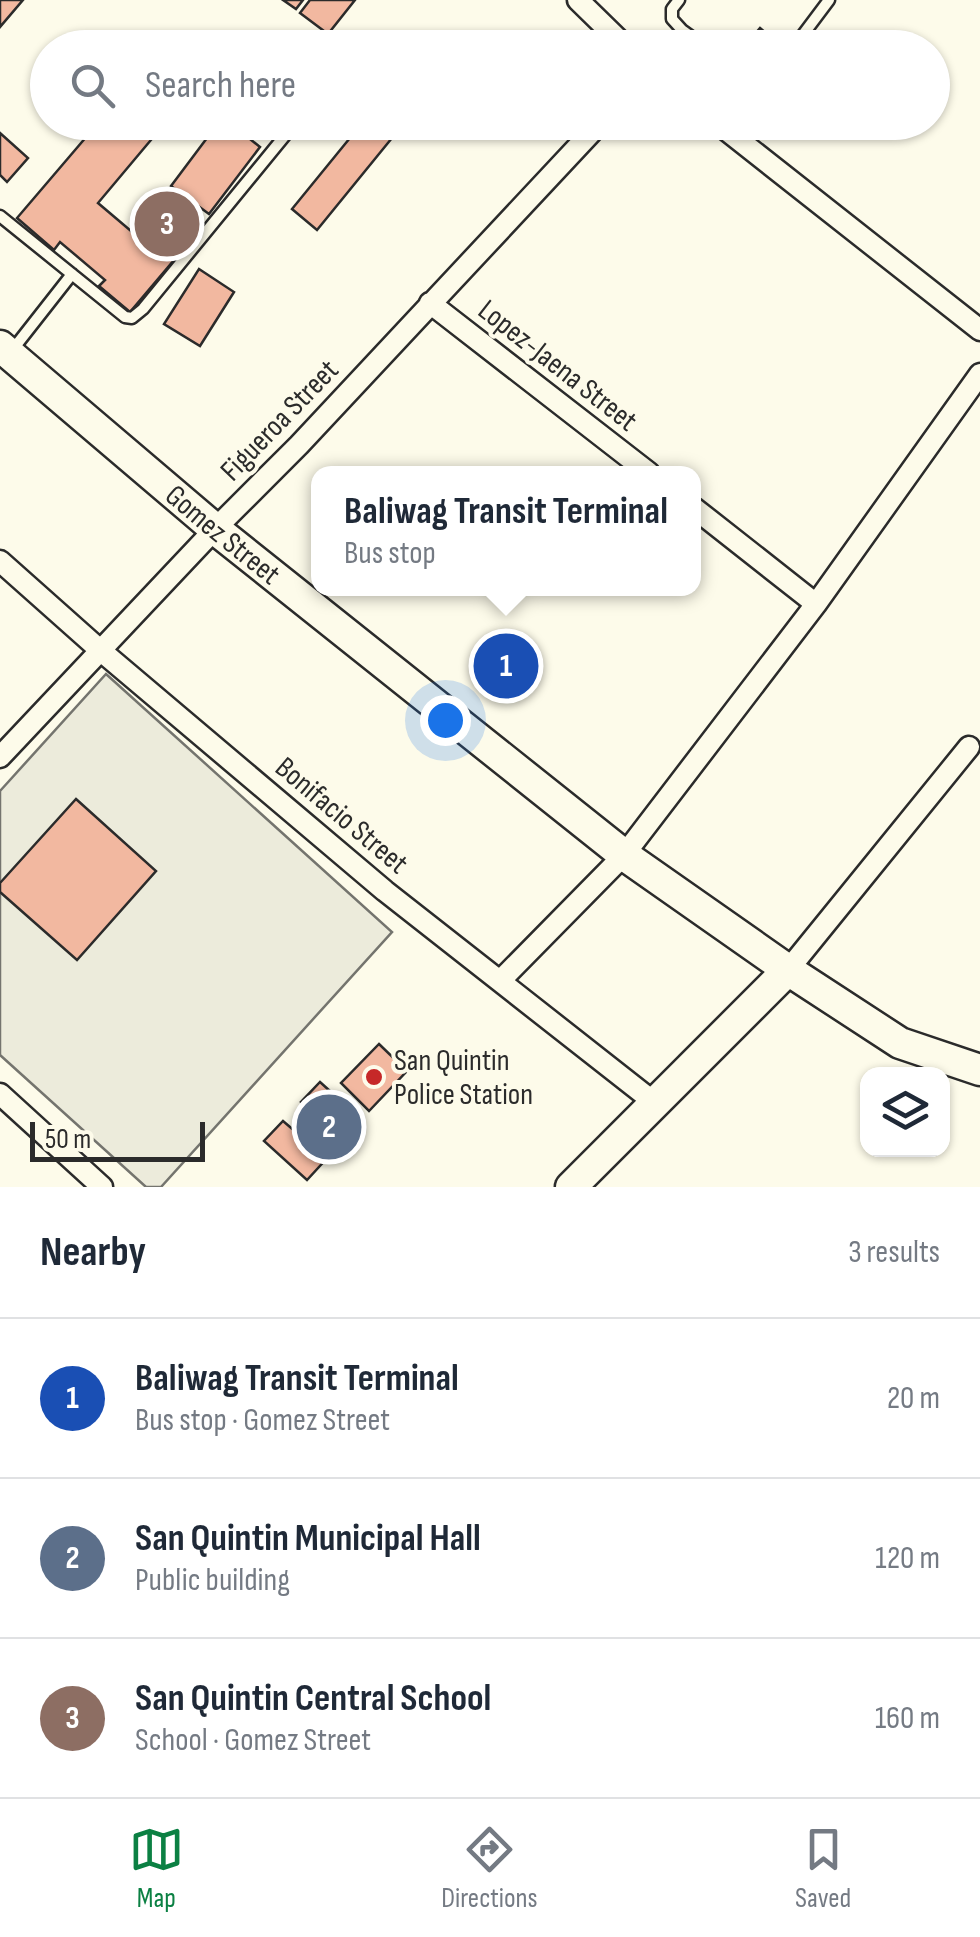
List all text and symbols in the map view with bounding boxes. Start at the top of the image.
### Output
search box [30,30,950,140]
icon: search [65,58,120,113]
text: Search here [145,63,296,108]
pin: 3 [134,186,200,262]
street label: Lopez-Jaena Street [471,292,644,439]
street label: Figueroa Street [213,353,346,489]
popup [311,466,701,596]
street label: Gomez Street [158,478,287,593]
text: Baliwag Transit Terminal [344,489,668,534]
text: Bus stop [344,534,436,573]
pin: 1 [474,628,538,704]
your location [420,695,471,746]
street label: Bonifacio Street [268,750,415,882]
place label: San Quintin Police Station [394,1043,533,1113]
marker: San Quintin Police Station [363,1066,385,1088]
map controls [860,1067,950,1157]
button: layers [860,1067,950,1157]
pin: 2 [296,1090,362,1164]
scale bar [30,1117,205,1162]
text: 50 m [45,1123,91,1156]
text: Nearby [40,1227,146,1278]
text: 3 results [848,1233,940,1272]
text: Baliwag Transit Terminal [135,1356,459,1401]
text: 1 [66,1379,79,1418]
text: 20 m [887,1379,940,1418]
text: Bus stop · Gomez Street [135,1401,390,1440]
text: San Quintin Municipal Hall [135,1516,481,1561]
text: 2 [65,1539,80,1578]
text: 120 m [875,1539,940,1578]
text: Public building [135,1561,290,1600]
text: San Quintin Central School [135,1676,491,1721]
text: 3 [65,1699,80,1738]
text: 160 m [875,1699,940,1738]
text: School · Gomez Street [135,1721,371,1760]
tab: Map [129,1822,184,1915]
tab: Directions [441,1822,538,1915]
tab: Saved [795,1822,851,1915]

